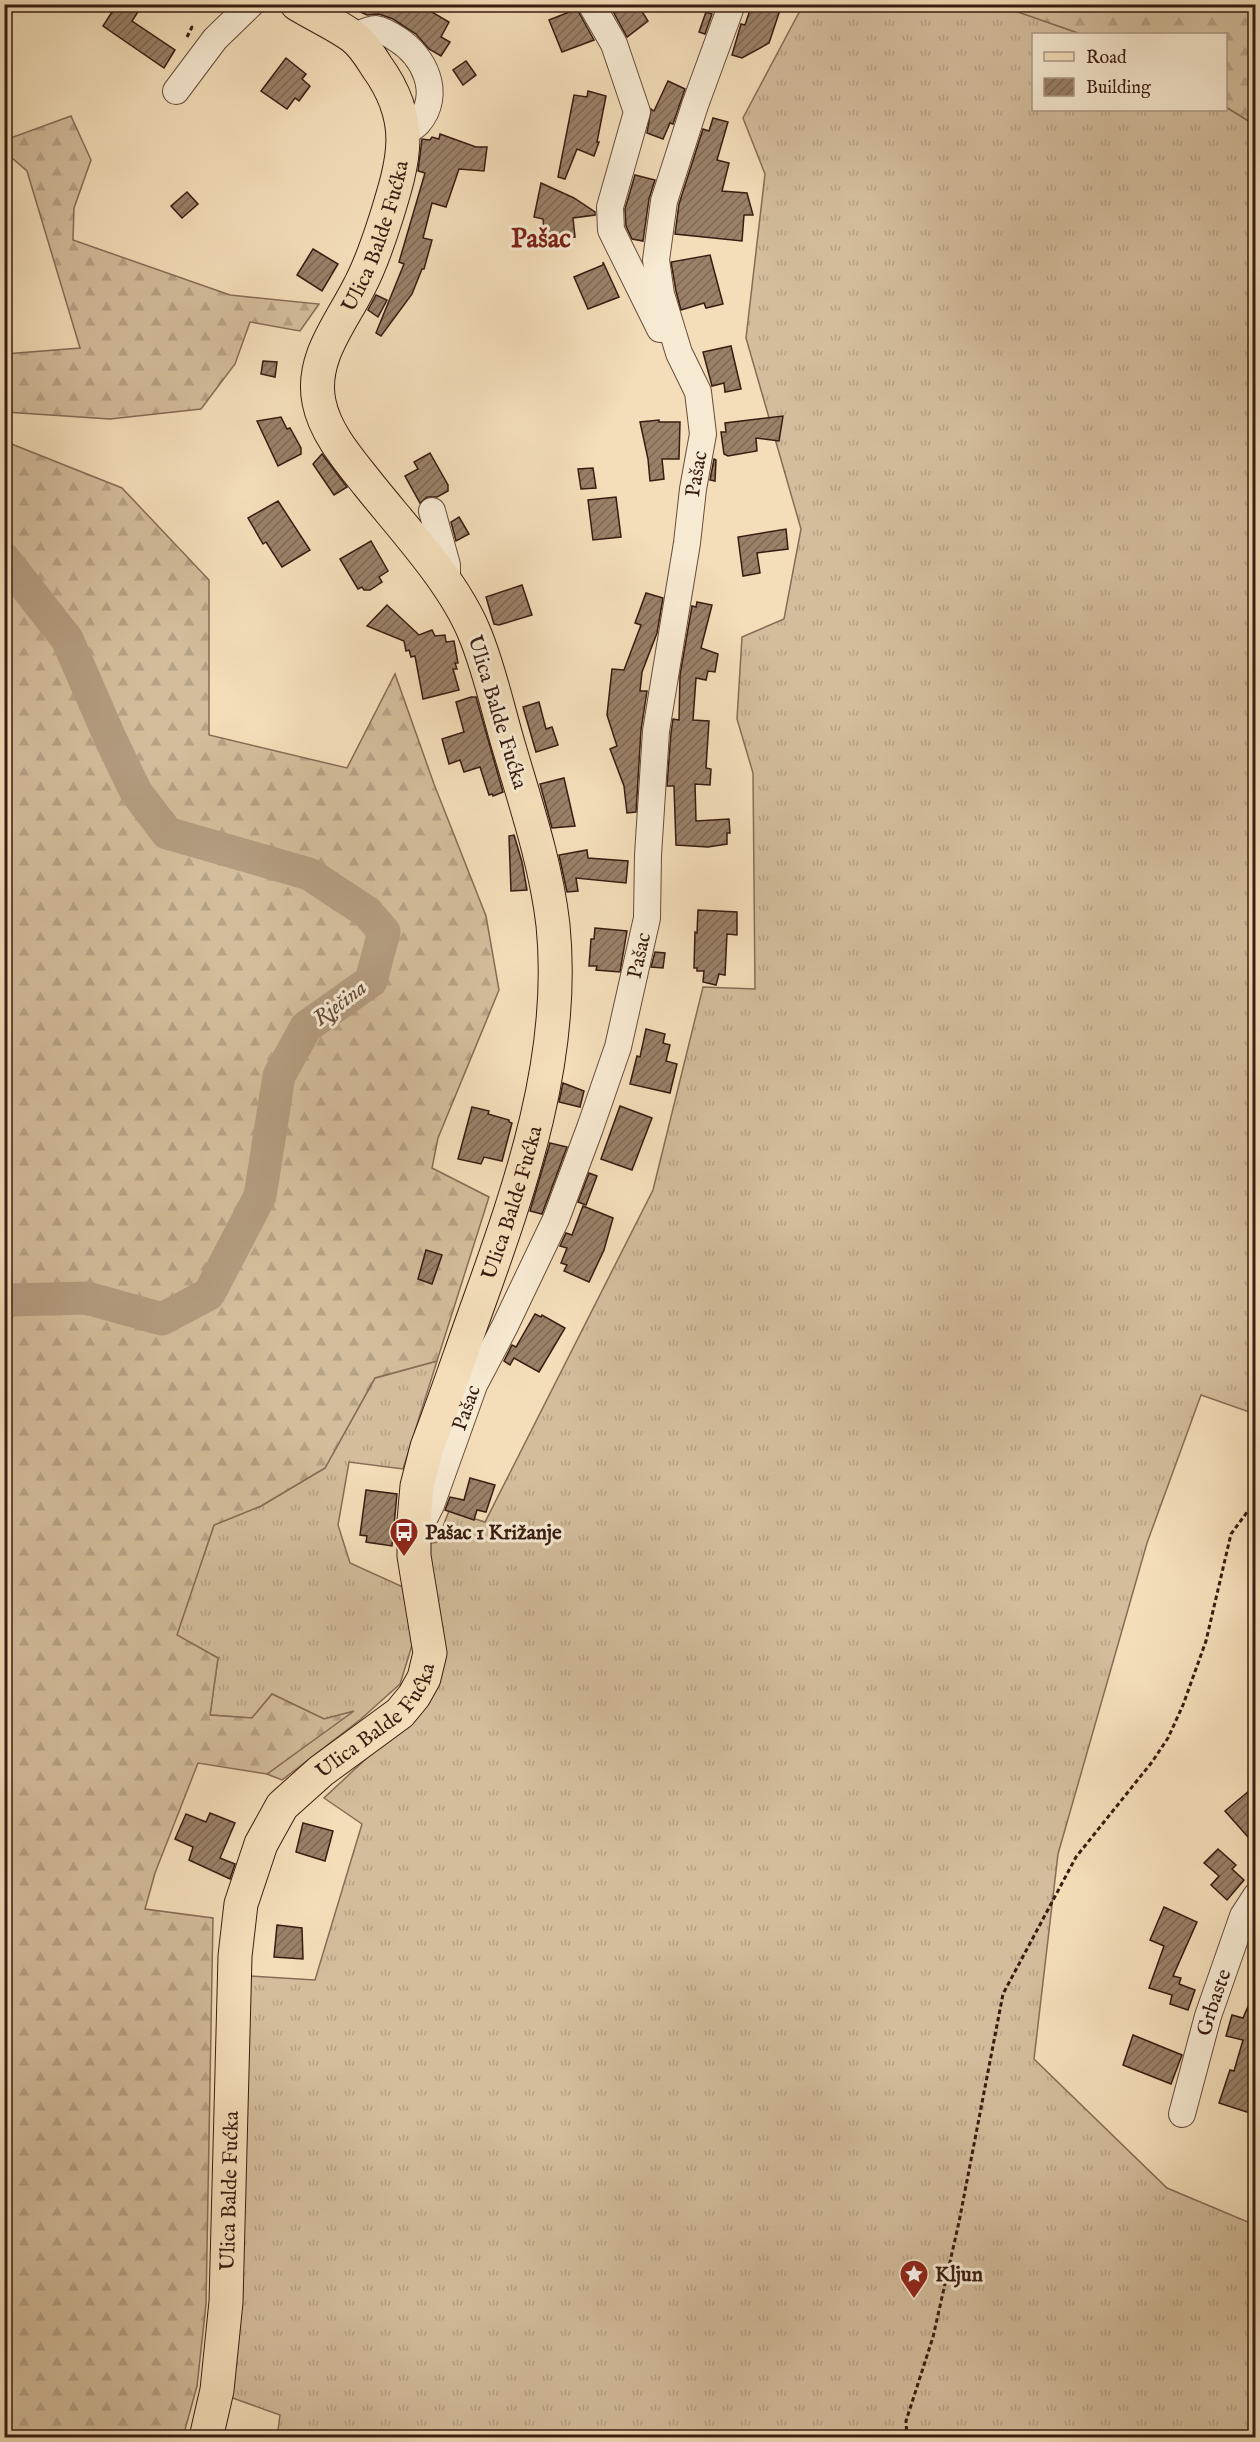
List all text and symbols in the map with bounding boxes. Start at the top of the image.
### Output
legend [1032,33,1227,111]
text: Road [1086,47,1127,70]
text: Building [1086,77,1151,100]
street label: Ulica Balde Fućka [336,158,416,317]
district label: Pašac [511,223,571,257]
street label: Pašac [680,449,715,498]
street label: Ulica Balde Fućka [460,632,533,793]
street label: Pašac [622,930,658,981]
water label: Rječina [308,974,373,1033]
street label: Ulica Balde Fućka [476,1123,550,1284]
street label: Pašac [447,1382,488,1435]
bus stop icon: Pašac 1 Križanje [388,1516,420,1558]
place label: Pašac 1 Križanje [425,1520,562,1547]
street label: Ulica Balde Fućka [311,1660,442,1785]
street label: Grbaste [1191,1965,1238,2039]
street label: Ulica Balde Fućka [215,2110,246,2271]
place icon: Kljun [898,2258,930,2300]
place label: Kljun [935,2262,983,2289]

